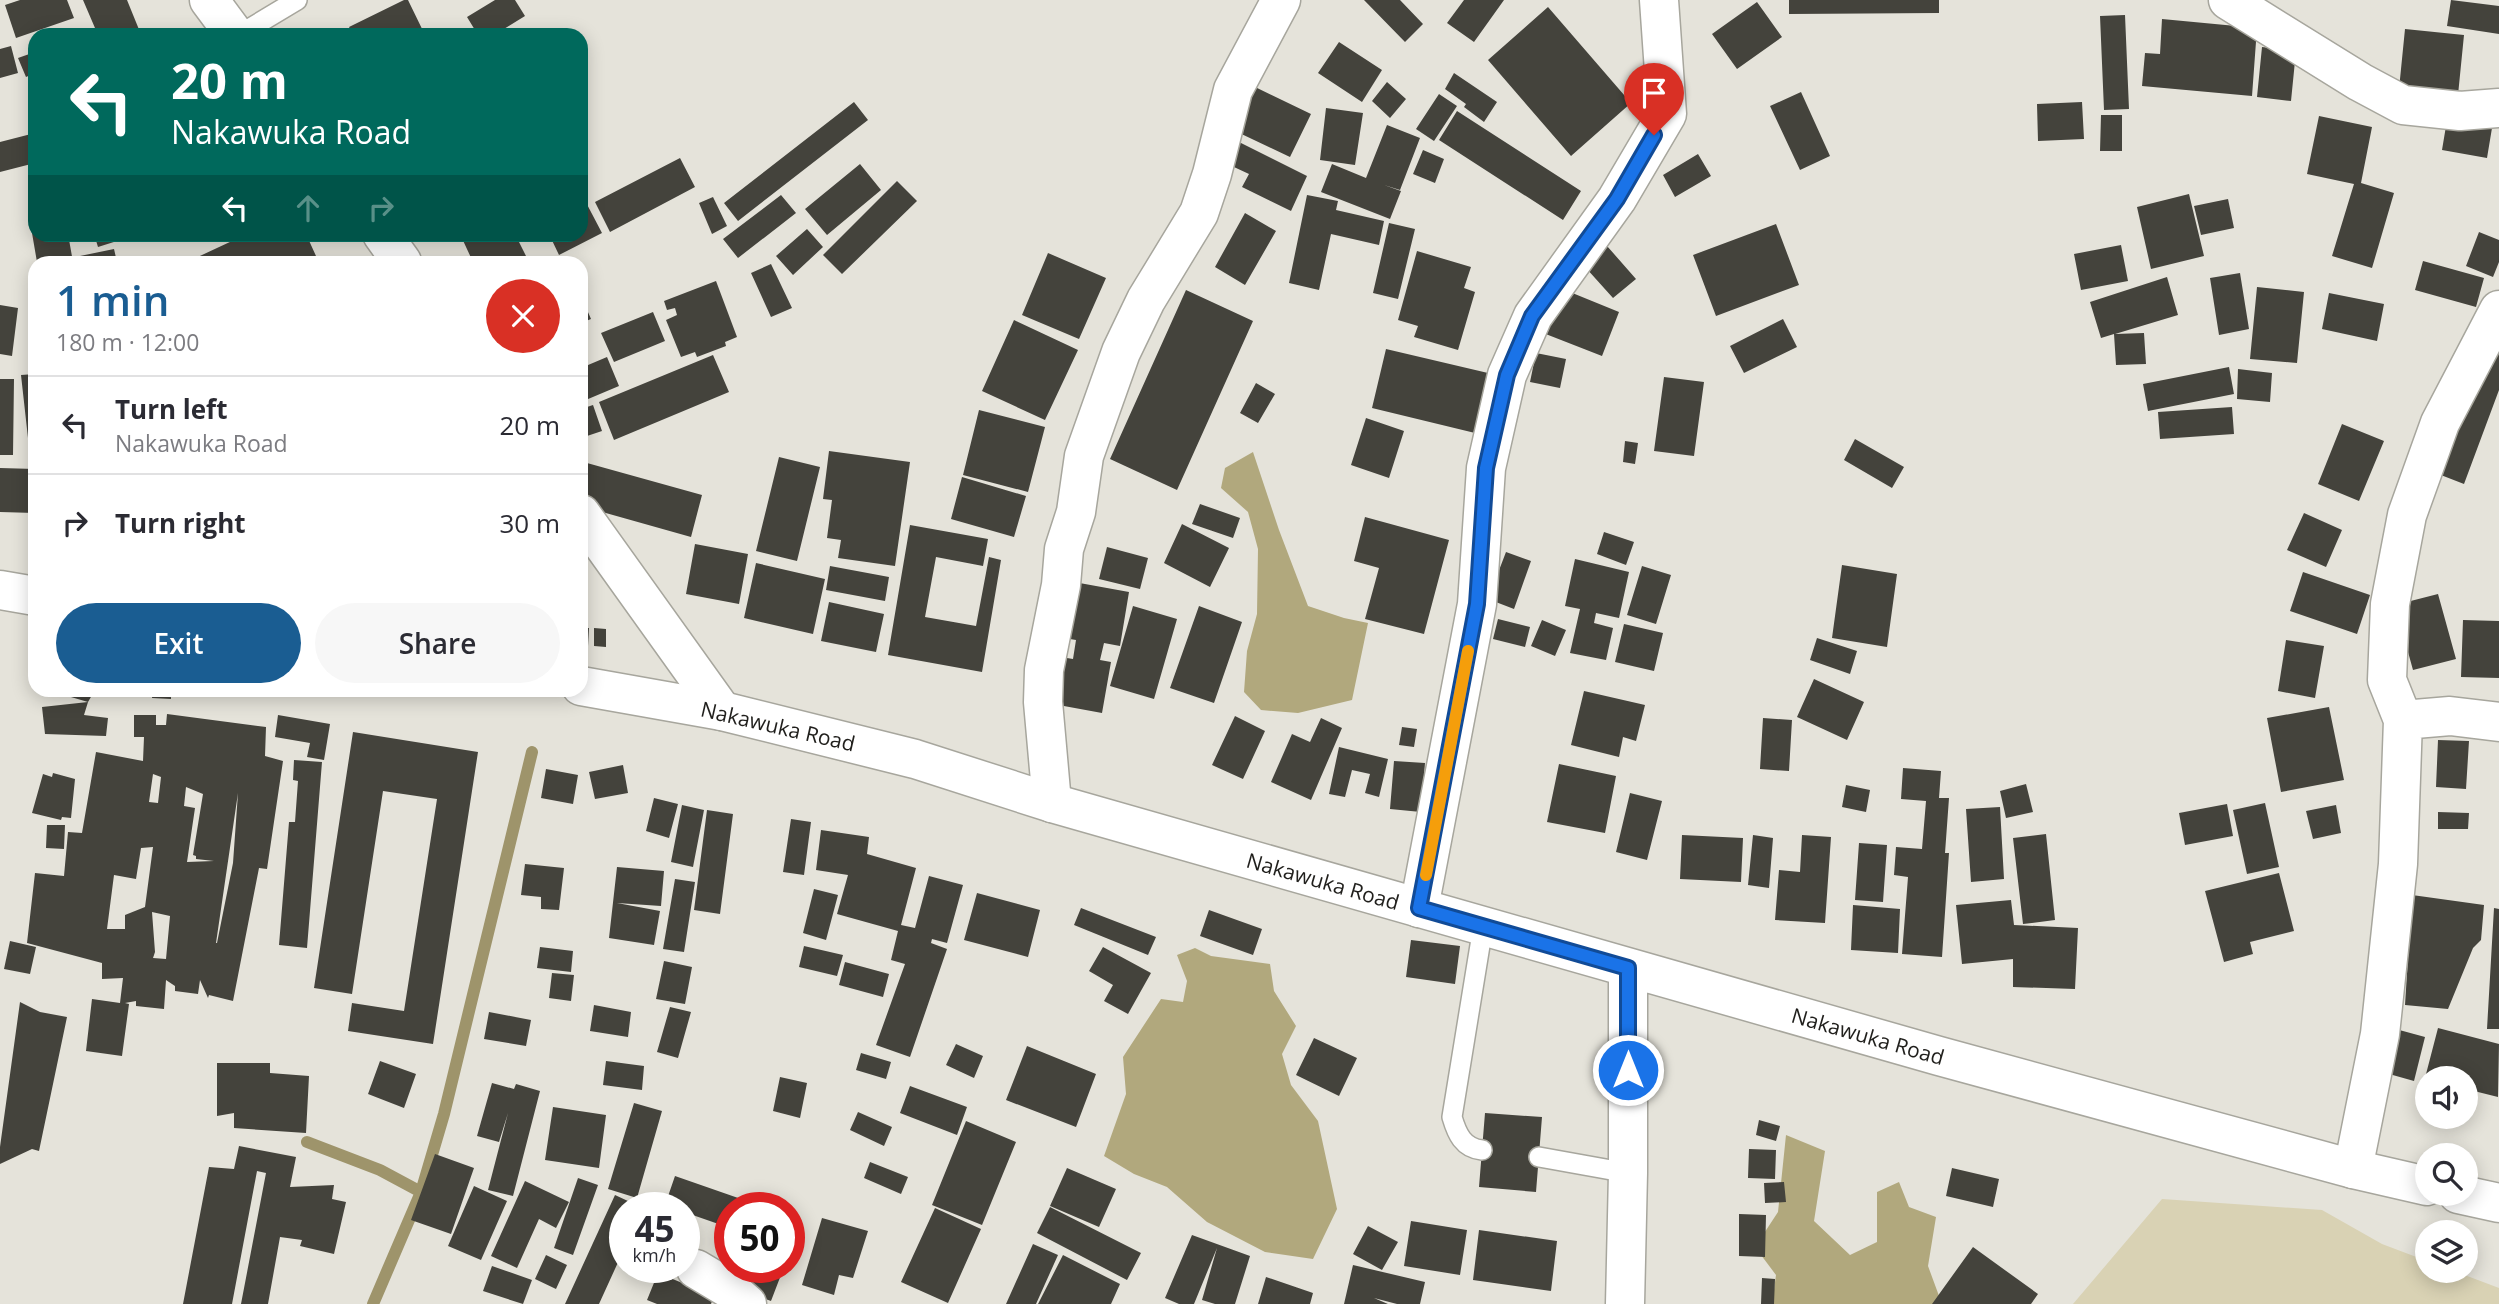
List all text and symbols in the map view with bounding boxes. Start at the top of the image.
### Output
text: 20 m [171,47,288,113]
icon: left [56,56,147,147]
pin [1624,63,1684,135]
icon: arrive [1635,74,1673,112]
text: Nakawuka Road [171,110,411,153]
icon: left [216,189,254,227]
icon: ahead [289,189,327,227]
icon: right [362,189,400,227]
text: 1 min [56,271,169,328]
button: close [486,279,560,353]
text: 180 m · 12:00 [56,326,199,358]
text: Turn left [115,391,227,427]
icon: left [56,406,94,444]
text: 20 m [499,407,560,443]
text: Nakawuka Road [115,427,288,459]
icon: right [56,504,94,542]
text: Turn right [115,505,246,541]
text: 30 m [499,505,560,541]
button: Exit [56,603,301,683]
button: Share [315,603,560,683]
street label: Nakawuka Road [698,695,858,757]
street label: Nakawuka Road [1243,846,1403,916]
street label: Nakawuka Road [1788,1001,1948,1071]
position arrow [1591,1033,1665,1107]
map controls [2415,1066,2478,1283]
button: sound [2415,1066,2478,1129]
button: search [2415,1143,2478,1206]
speed limit sign: 50 [714,1192,805,1283]
text: 45 [634,1205,675,1252]
button: layers [2415,1220,2478,1283]
text: km/h [633,1243,676,1267]

